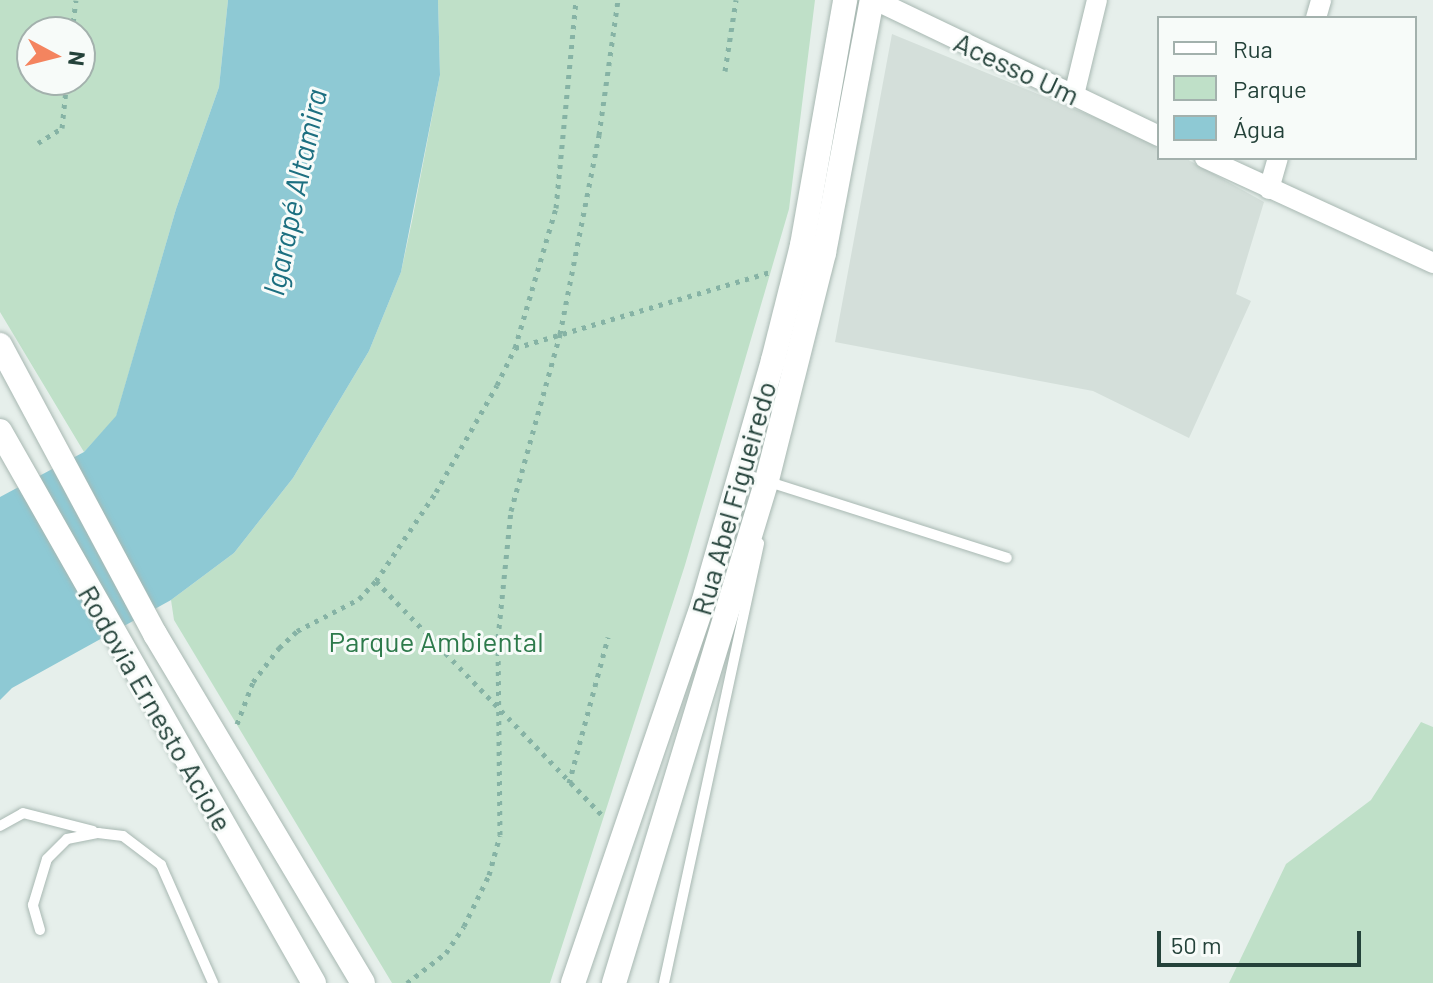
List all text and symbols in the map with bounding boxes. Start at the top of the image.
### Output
north arrow [16,16,96,96]
legend [1157,16,1417,160]
street label: Acesso Um [949,24,1085,112]
text: Rua [1233,34,1273,63]
text: N [64,50,92,68]
text: Parque [1233,74,1307,103]
water label: Igarapé Altamira [255,85,333,299]
text: Água [1233,114,1285,143]
street label: Rua Abel Figueiredo [684,377,782,619]
street label: Rodovia Ernesto Aciole [72,579,240,837]
park label: Parque Ambiental [328,624,544,658]
scale bar [1161,915,1365,965]
text: 50 m [1171,930,1222,959]

